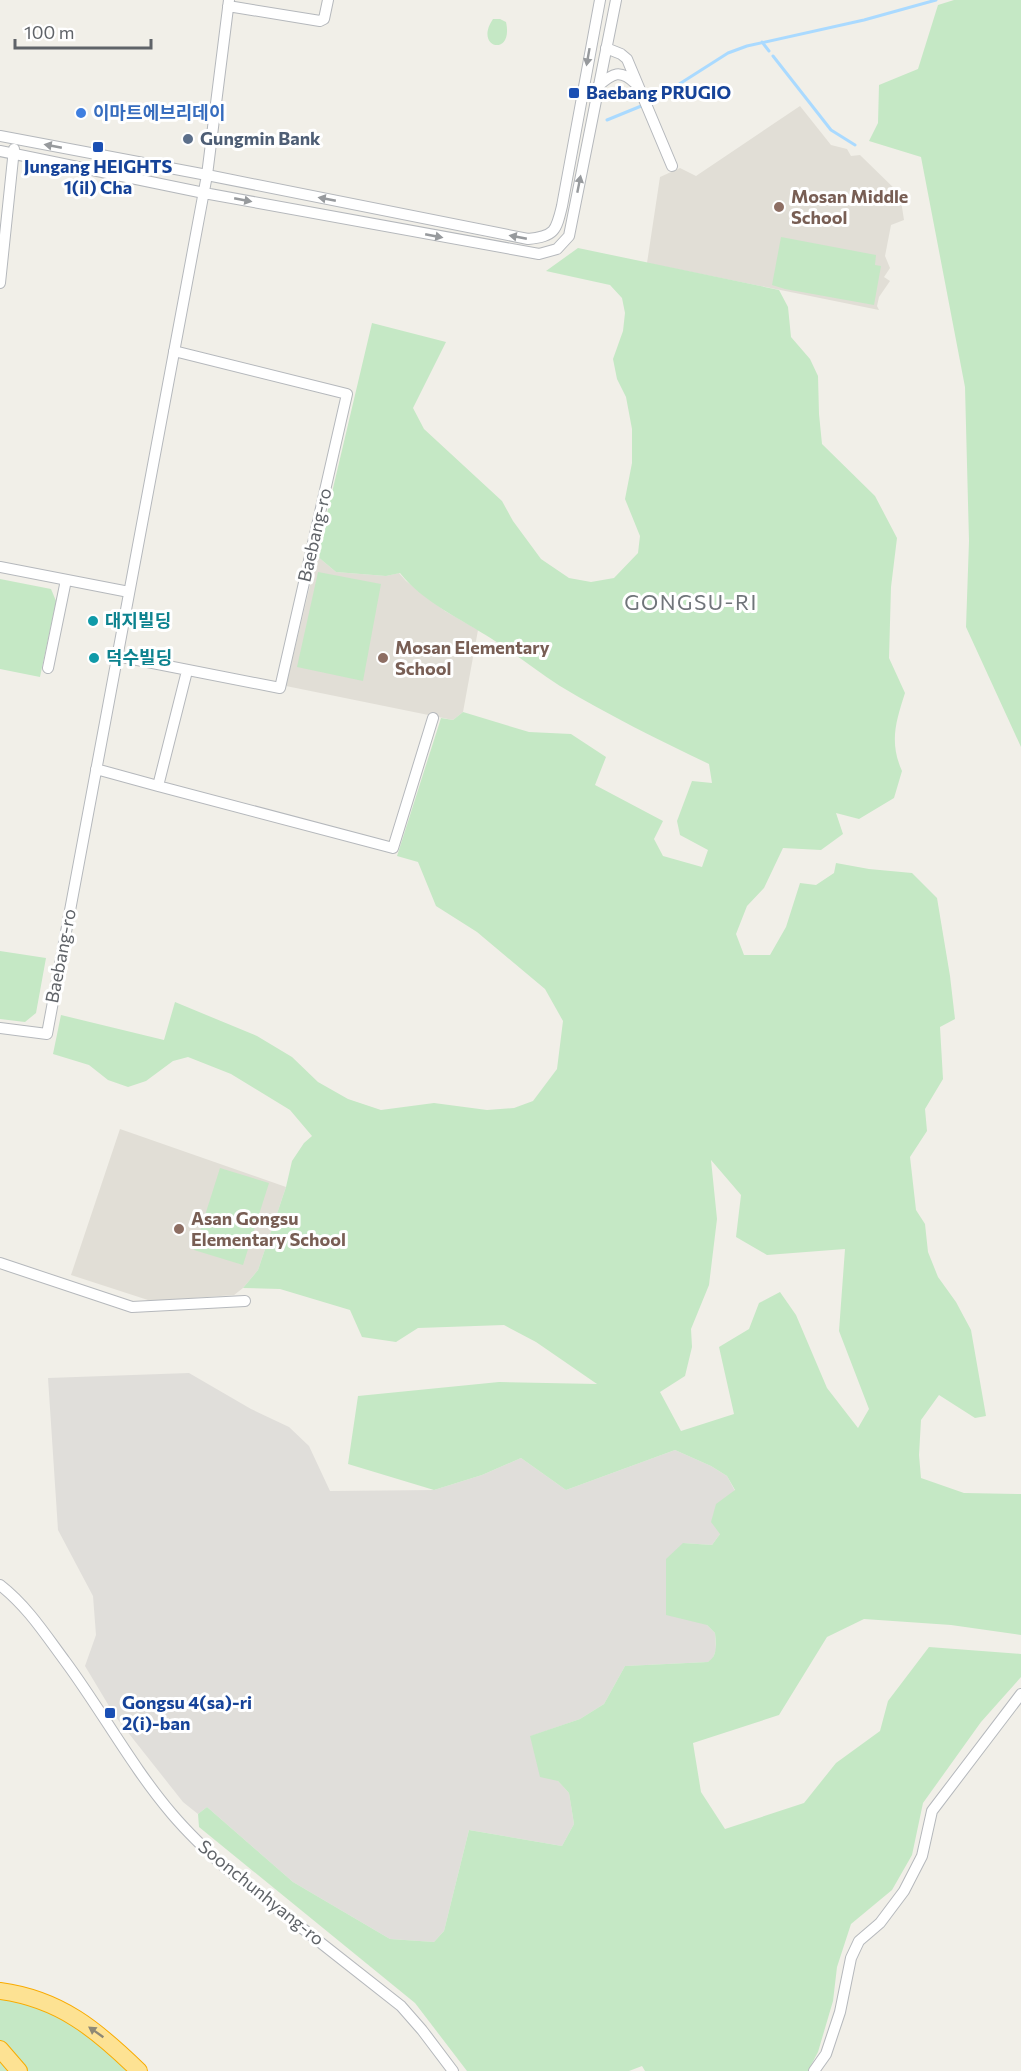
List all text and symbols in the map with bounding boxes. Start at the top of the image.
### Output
scale bar [15,12,152,50]
text: 100 m [24,21,74,43]
one-way arrow [583,48,592,67]
place label: Baebang PRUGIO [586,81,731,103]
marker: Baebang PRUGIO [567,86,581,100]
place label: 이마트에브리데이 [93,101,225,123]
marker: 이마트에브리데이 [74,106,88,120]
place label: Gungmin Bank [200,127,321,149]
marker: Gungmin Bank [181,132,195,146]
marker: Jungang HEIGHTS 1(il) Cha [91,140,105,154]
one-way arrow [43,141,62,150]
place label: Jungang HEIGHTS 1(il) Cha [24,155,172,198]
one-way arrow [575,175,584,194]
place label: Mosan Middle School [791,185,908,228]
one-way arrow [317,194,336,203]
one-way arrow [233,196,252,205]
marker: Mosan Middle School [772,200,786,214]
one-way arrow [425,232,444,241]
one-way arrow [508,232,527,241]
street label: Baebang-ro [293,486,335,584]
district label: GONGSU-RI [624,589,758,614]
place label: 대지빌딩 [105,609,171,631]
marker: 대지빌딩 [86,614,100,628]
place label: Mosan Elementary School [395,636,550,679]
place label: 덕수빌딩 [106,646,172,668]
marker: 덕수빌딩 [87,651,101,665]
marker: Mosan Elementary School [376,651,390,665]
street label: Baebang-ro [40,907,80,1005]
place label: Asan Gongsu Elementary School [191,1207,346,1250]
marker: Asan Gongsu Elementary School [172,1222,186,1236]
place label: Gongsu 4(sa)-ri 2(i)-ban [122,1691,252,1734]
marker: Gongsu 4(sa)-ri 2(i)-ban [103,1706,117,1720]
street label: Soonchunhyang-ro [194,1835,329,1950]
one-way arrow [88,2026,104,2038]

